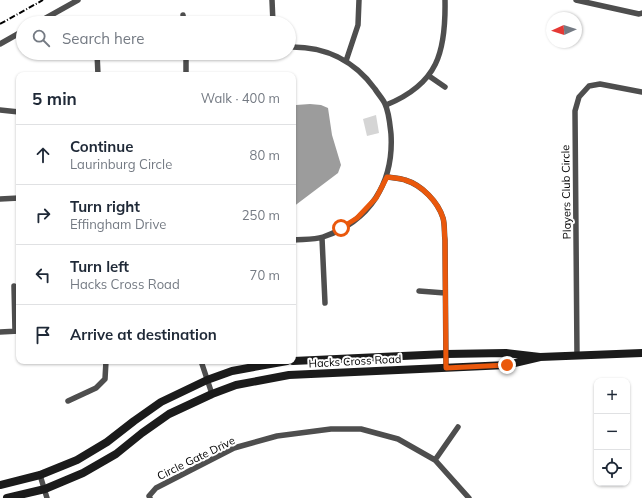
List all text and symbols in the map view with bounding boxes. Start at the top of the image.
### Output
north arrow [546,12,582,48]
search box [16,16,296,60]
icon: search [30,27,52,49]
text: Search here [62,29,144,48]
text: 5 min [32,88,77,109]
text: Walk · 400 m [201,90,280,106]
text: Continue [70,137,133,156]
icon: ahead [32,144,54,166]
street label: Players Club Circle [558,145,574,239]
text: 80 m [250,147,280,163]
text: Laurinburg Circle [70,156,172,172]
text: Turn right [70,197,140,216]
icon: right [32,204,54,226]
text: 250 m [242,207,280,223]
text: Effingham Drive [70,216,166,232]
route start [332,219,350,237]
text: Turn left [70,257,129,276]
icon: left [32,264,54,286]
text: 70 m [250,267,280,283]
text: Hacks Cross Road [70,276,180,292]
icon: arrive [32,324,54,346]
text: Arrive at destination [70,325,217,344]
street label: Hacks Cross Road [308,352,402,370]
route end [498,356,516,374]
map controls [594,378,630,486]
button: + [594,378,630,414]
button: − [594,414,630,450]
street label: Circle Gate Drive [155,433,237,483]
button: locate [594,450,630,486]

